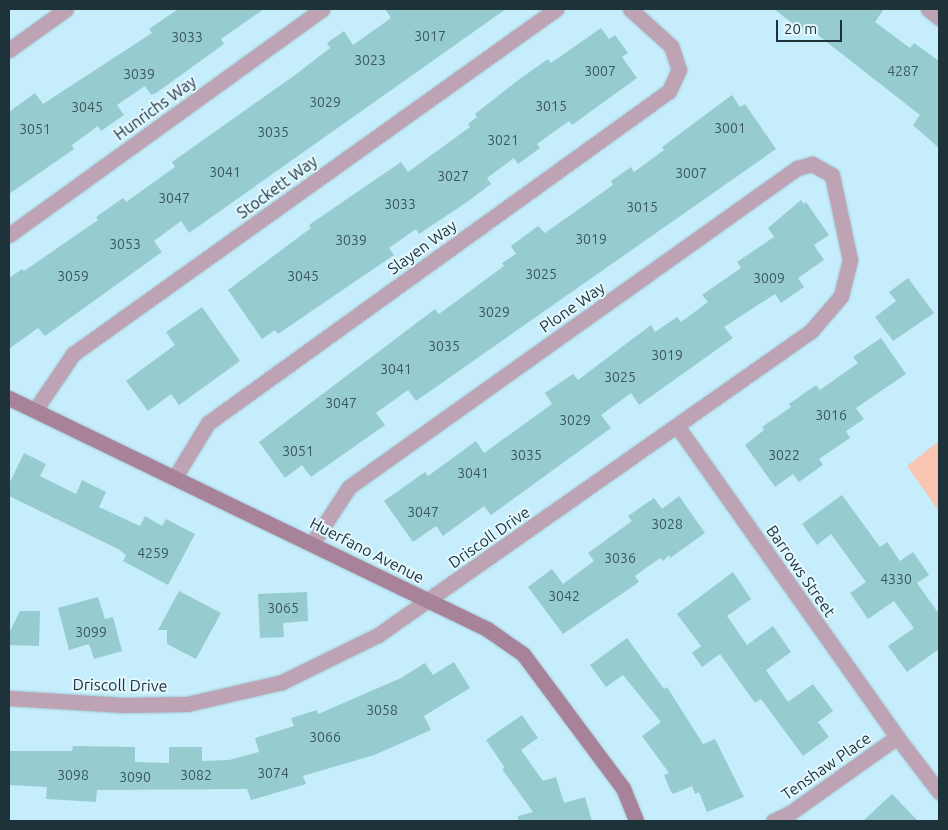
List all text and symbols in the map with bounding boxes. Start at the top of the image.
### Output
scale bar [778,10,844,42]
text: 20 m [784,20,817,37]
house number: 3017 [414,28,446,44]
house number: 3033 [171,29,203,45]
house number: 3023 [354,52,386,68]
house number: 3007 [584,63,616,79]
house number: 4287 [887,63,919,79]
house number: 3039 [123,66,155,82]
street label: Hunrichs Way [110,72,200,144]
house number: 3029 [309,94,341,110]
house number: 3015 [535,98,567,114]
house number: 3045 [71,99,103,115]
house number: 3001 [714,120,746,136]
house number: 3051 [19,121,51,137]
house number: 3035 [257,124,289,140]
house number: 3021 [487,132,519,148]
street label: Stockett Way [233,151,321,223]
house number: 3041 [209,164,241,180]
house number: 3007 [675,165,707,181]
house number: 3027 [437,168,469,184]
house number: 3047 [158,190,190,206]
house number: 3033 [384,196,416,212]
house number: 3015 [626,199,658,215]
street label: Slayen Way [384,216,460,278]
house number: 3019 [575,231,607,247]
house number: 3039 [335,232,367,248]
house number: 3053 [109,236,141,252]
house number: 3025 [525,266,557,282]
house number: 3059 [57,268,89,284]
house number: 3045 [287,268,319,284]
house number: 3009 [753,270,785,286]
street label: Plone Way [536,278,608,336]
house number: 3029 [478,304,510,320]
house number: 3035 [428,338,460,354]
house number: 3019 [651,347,683,363]
house number: 3041 [380,361,412,377]
house number: 3025 [604,369,636,385]
house number: 3047 [325,395,357,411]
house number: 3016 [815,407,847,423]
house number: 3029 [559,412,591,428]
house number: 3051 [282,443,314,459]
house number: 3035 [510,447,542,463]
house number: 3022 [768,447,800,463]
house number: 3041 [457,465,489,481]
street label: Driscoll Drive [445,502,533,572]
house number: 3047 [407,504,439,520]
street label: Huerfano Avenue [307,513,427,587]
house number: 3028 [651,516,683,532]
street label: Barrows Street [762,521,840,621]
house number: 4259 [137,545,169,561]
house number: 3036 [604,550,636,566]
house number: 4330 [880,571,912,587]
house number: 3042 [548,588,580,604]
house number: 3065 [267,600,299,616]
house number: 3099 [75,624,107,640]
street label: Driscoll Drive [72,675,168,695]
house number: 3058 [366,702,398,718]
street label: Tenshaw Place [778,728,874,804]
house number: 3066 [309,729,341,745]
house number: 3074 [257,765,289,781]
house number: 3098 [57,767,89,783]
house number: 3082 [180,767,212,783]
house number: 3090 [119,769,151,785]

